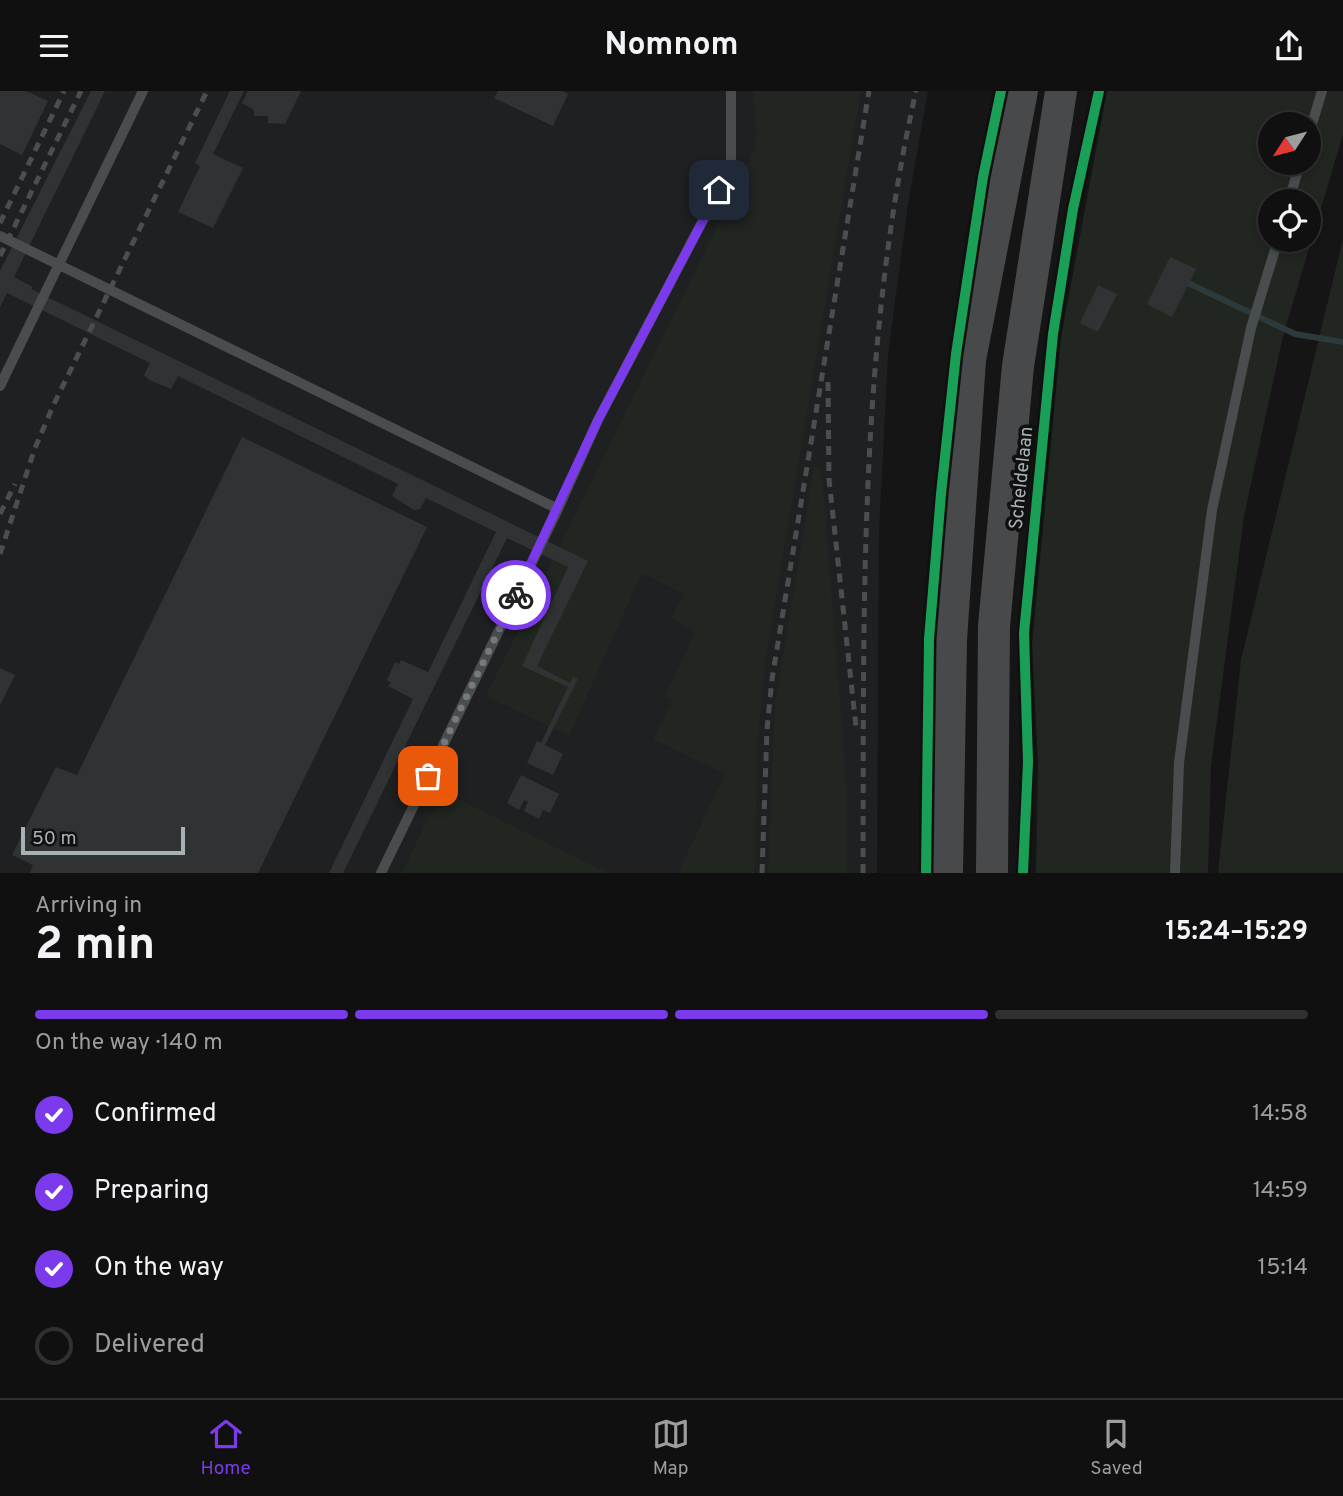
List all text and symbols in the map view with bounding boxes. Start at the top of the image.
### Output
text: Nomnom [605,26,738,66]
icon: menu [35,27,73,65]
icon: share [1270,27,1308,65]
north arrow [1258,112,1321,175]
map controls [1258,112,1321,252]
pin [689,160,749,220]
icon: home [700,171,738,209]
button: locate [1258,189,1321,252]
street label: Scheldelaan [1005,425,1039,531]
courier [481,560,551,630]
icon: bike [497,576,535,614]
pin [398,746,458,806]
icon: bag [409,757,447,795]
scale bar [21,824,186,856]
text: 50 m [32,827,77,851]
text: Arriving in [35,892,142,921]
text: 15:24–15:29 [1165,916,1308,949]
text: 2 min [35,917,155,976]
text: On the way · 140 m [35,1029,223,1058]
icon: check [35,1096,73,1134]
text: Confirmed [94,1098,217,1131]
text: 14:58 [1252,1100,1308,1129]
icon: check [35,1173,73,1211]
text: Preparing [94,1175,209,1208]
text: 14:59 [1253,1177,1308,1206]
icon: check [35,1250,73,1288]
text: On the way [94,1252,224,1285]
text: 15:14 [1258,1254,1308,1283]
text: Delivered [94,1329,205,1362]
tab: Home [200,1415,251,1481]
tab: Map [652,1415,690,1481]
tab: Saved [1090,1415,1143,1481]

